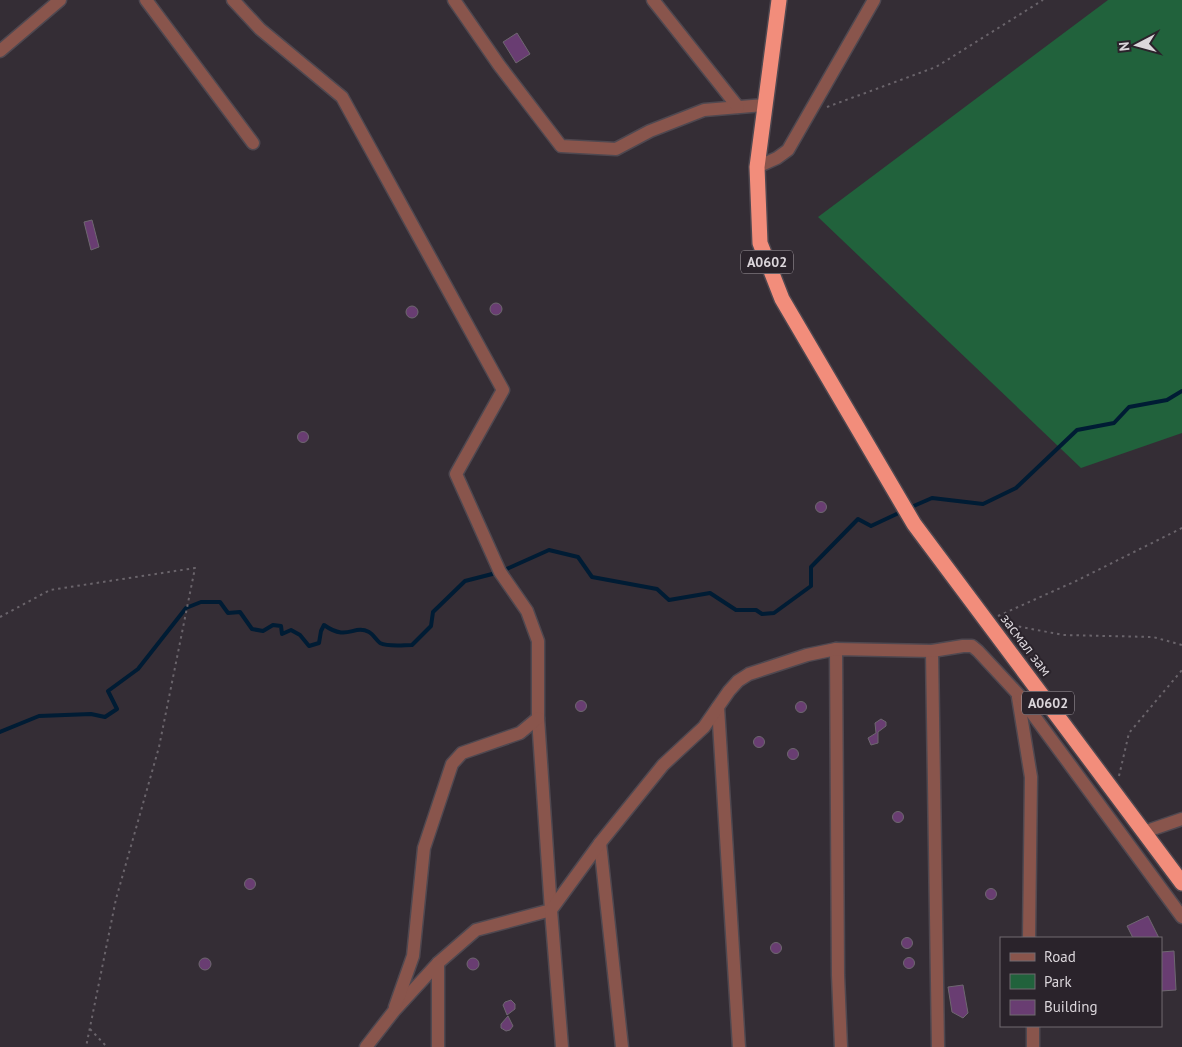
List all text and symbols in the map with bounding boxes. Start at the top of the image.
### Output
north arrow [1112,20,1162,70]
text: N [1115,41,1134,52]
road number: A0602 [741,250,793,274]
street label: засмал зам [997,610,1056,680]
road number: A0602 [1022,691,1074,714]
legend [1000,937,1162,1027]
text: Road [1044,947,1076,966]
text: Park [1044,972,1072,991]
text: Building [1044,997,1098,1016]

